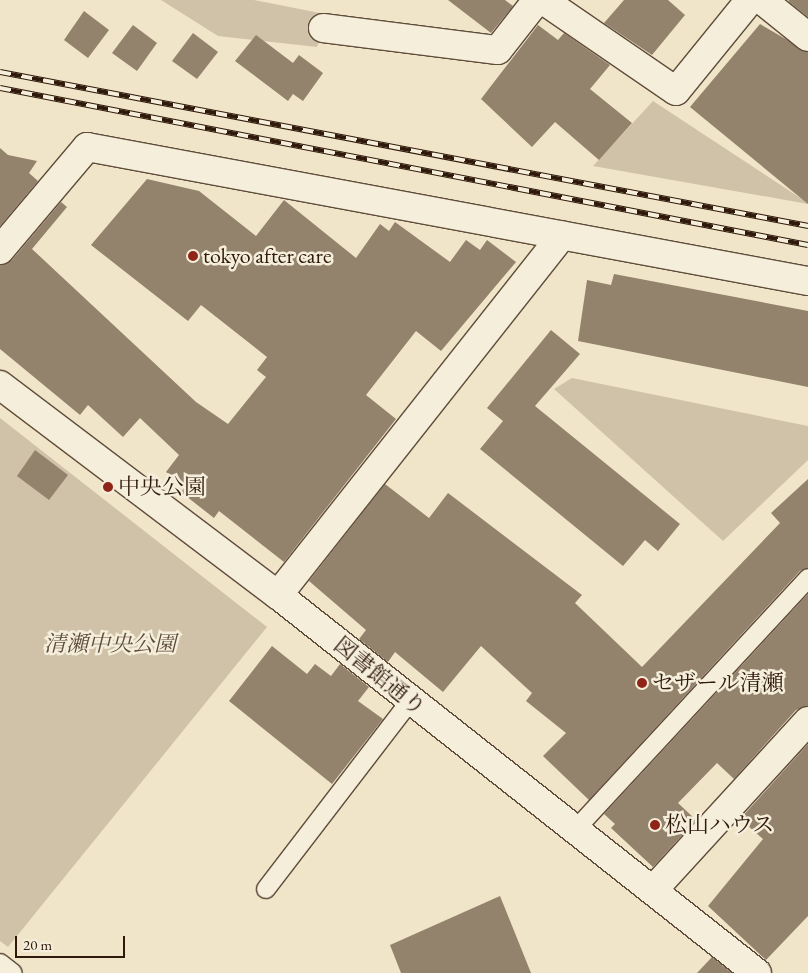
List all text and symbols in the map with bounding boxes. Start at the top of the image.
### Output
place label: tokyo after care [203,243,332,269]
marker: tokyo after care [187,250,199,262]
place label: 中央公園 [118,474,206,500]
marker: 中央公園 [102,481,114,493]
park label: 清瀬中央公園 [44,631,176,657]
street label: 図書館通り [329,631,431,721]
place label: セザール清瀬 [652,670,784,696]
marker: セザール清瀬 [636,677,648,689]
place label: 松山ハウス [665,812,775,838]
marker: 松山ハウス [649,819,661,831]
scale bar [18,926,128,958]
text: 20 m [23,935,52,954]

